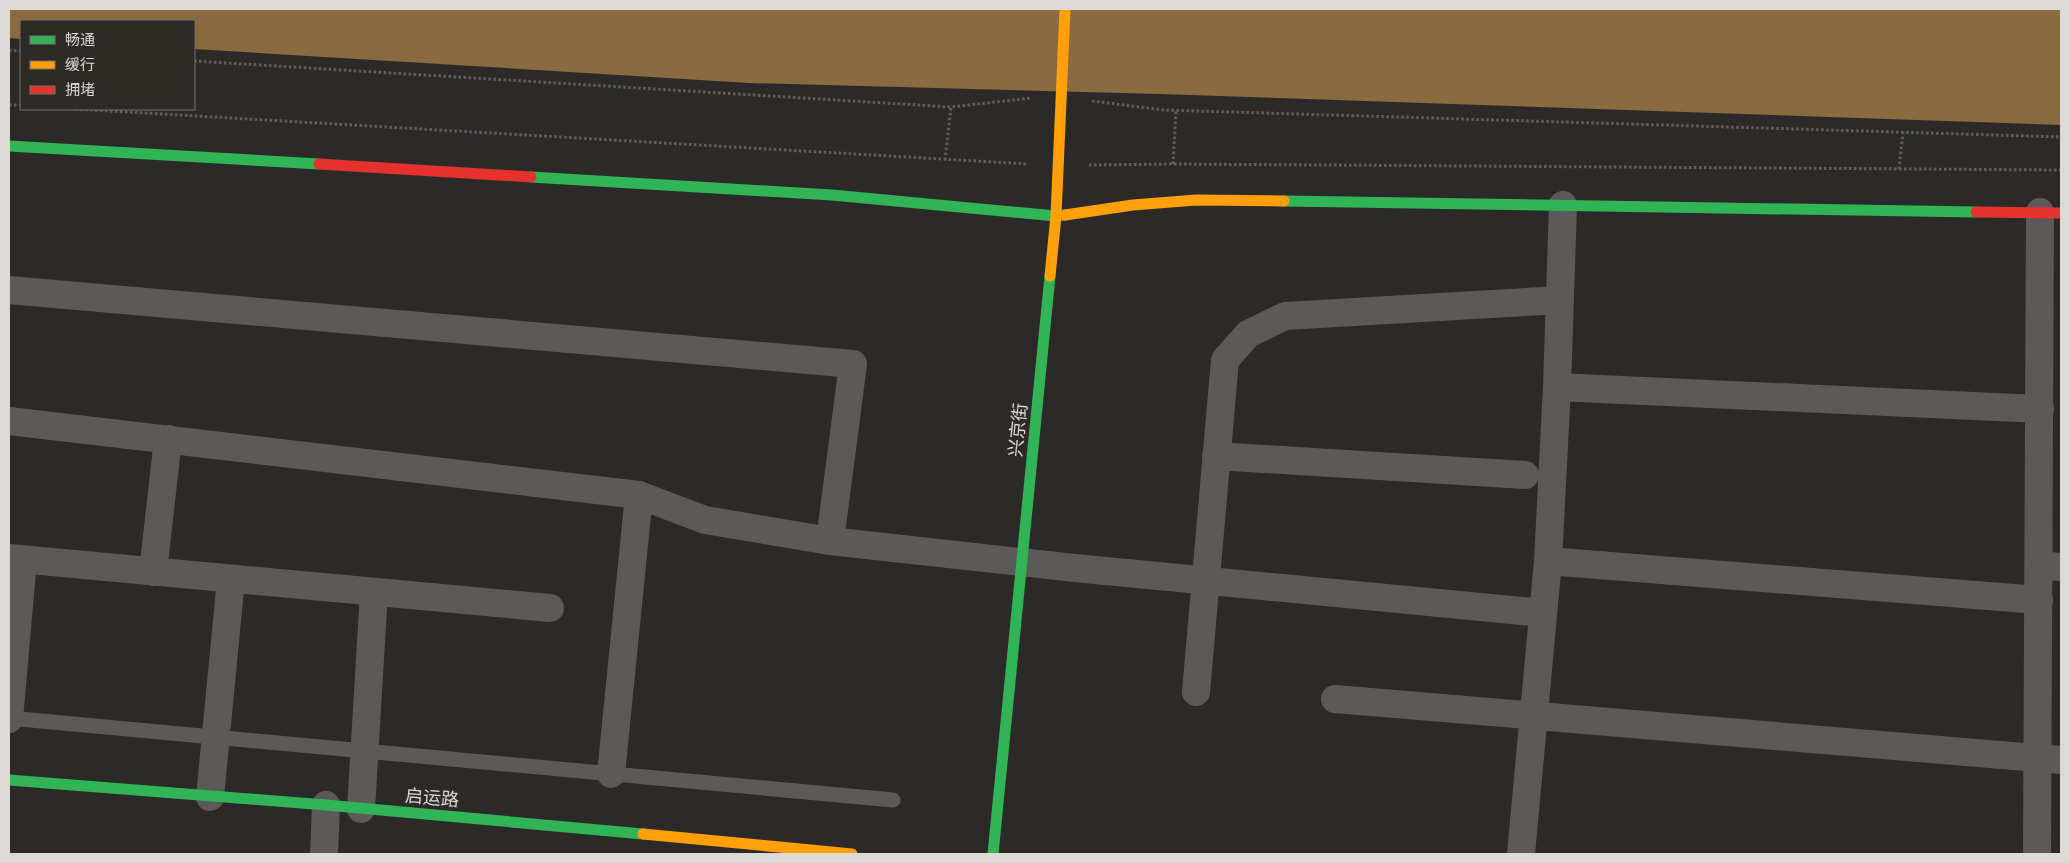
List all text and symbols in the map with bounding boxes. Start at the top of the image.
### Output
legend [20,20,195,110]
text: 畅通 [65,29,95,50]
text: 缓行 [65,54,95,75]
text: 拥堵 [65,79,95,100]
street label: 兴京街 [1002,402,1033,458]
street label: 启运路 [404,783,460,812]

